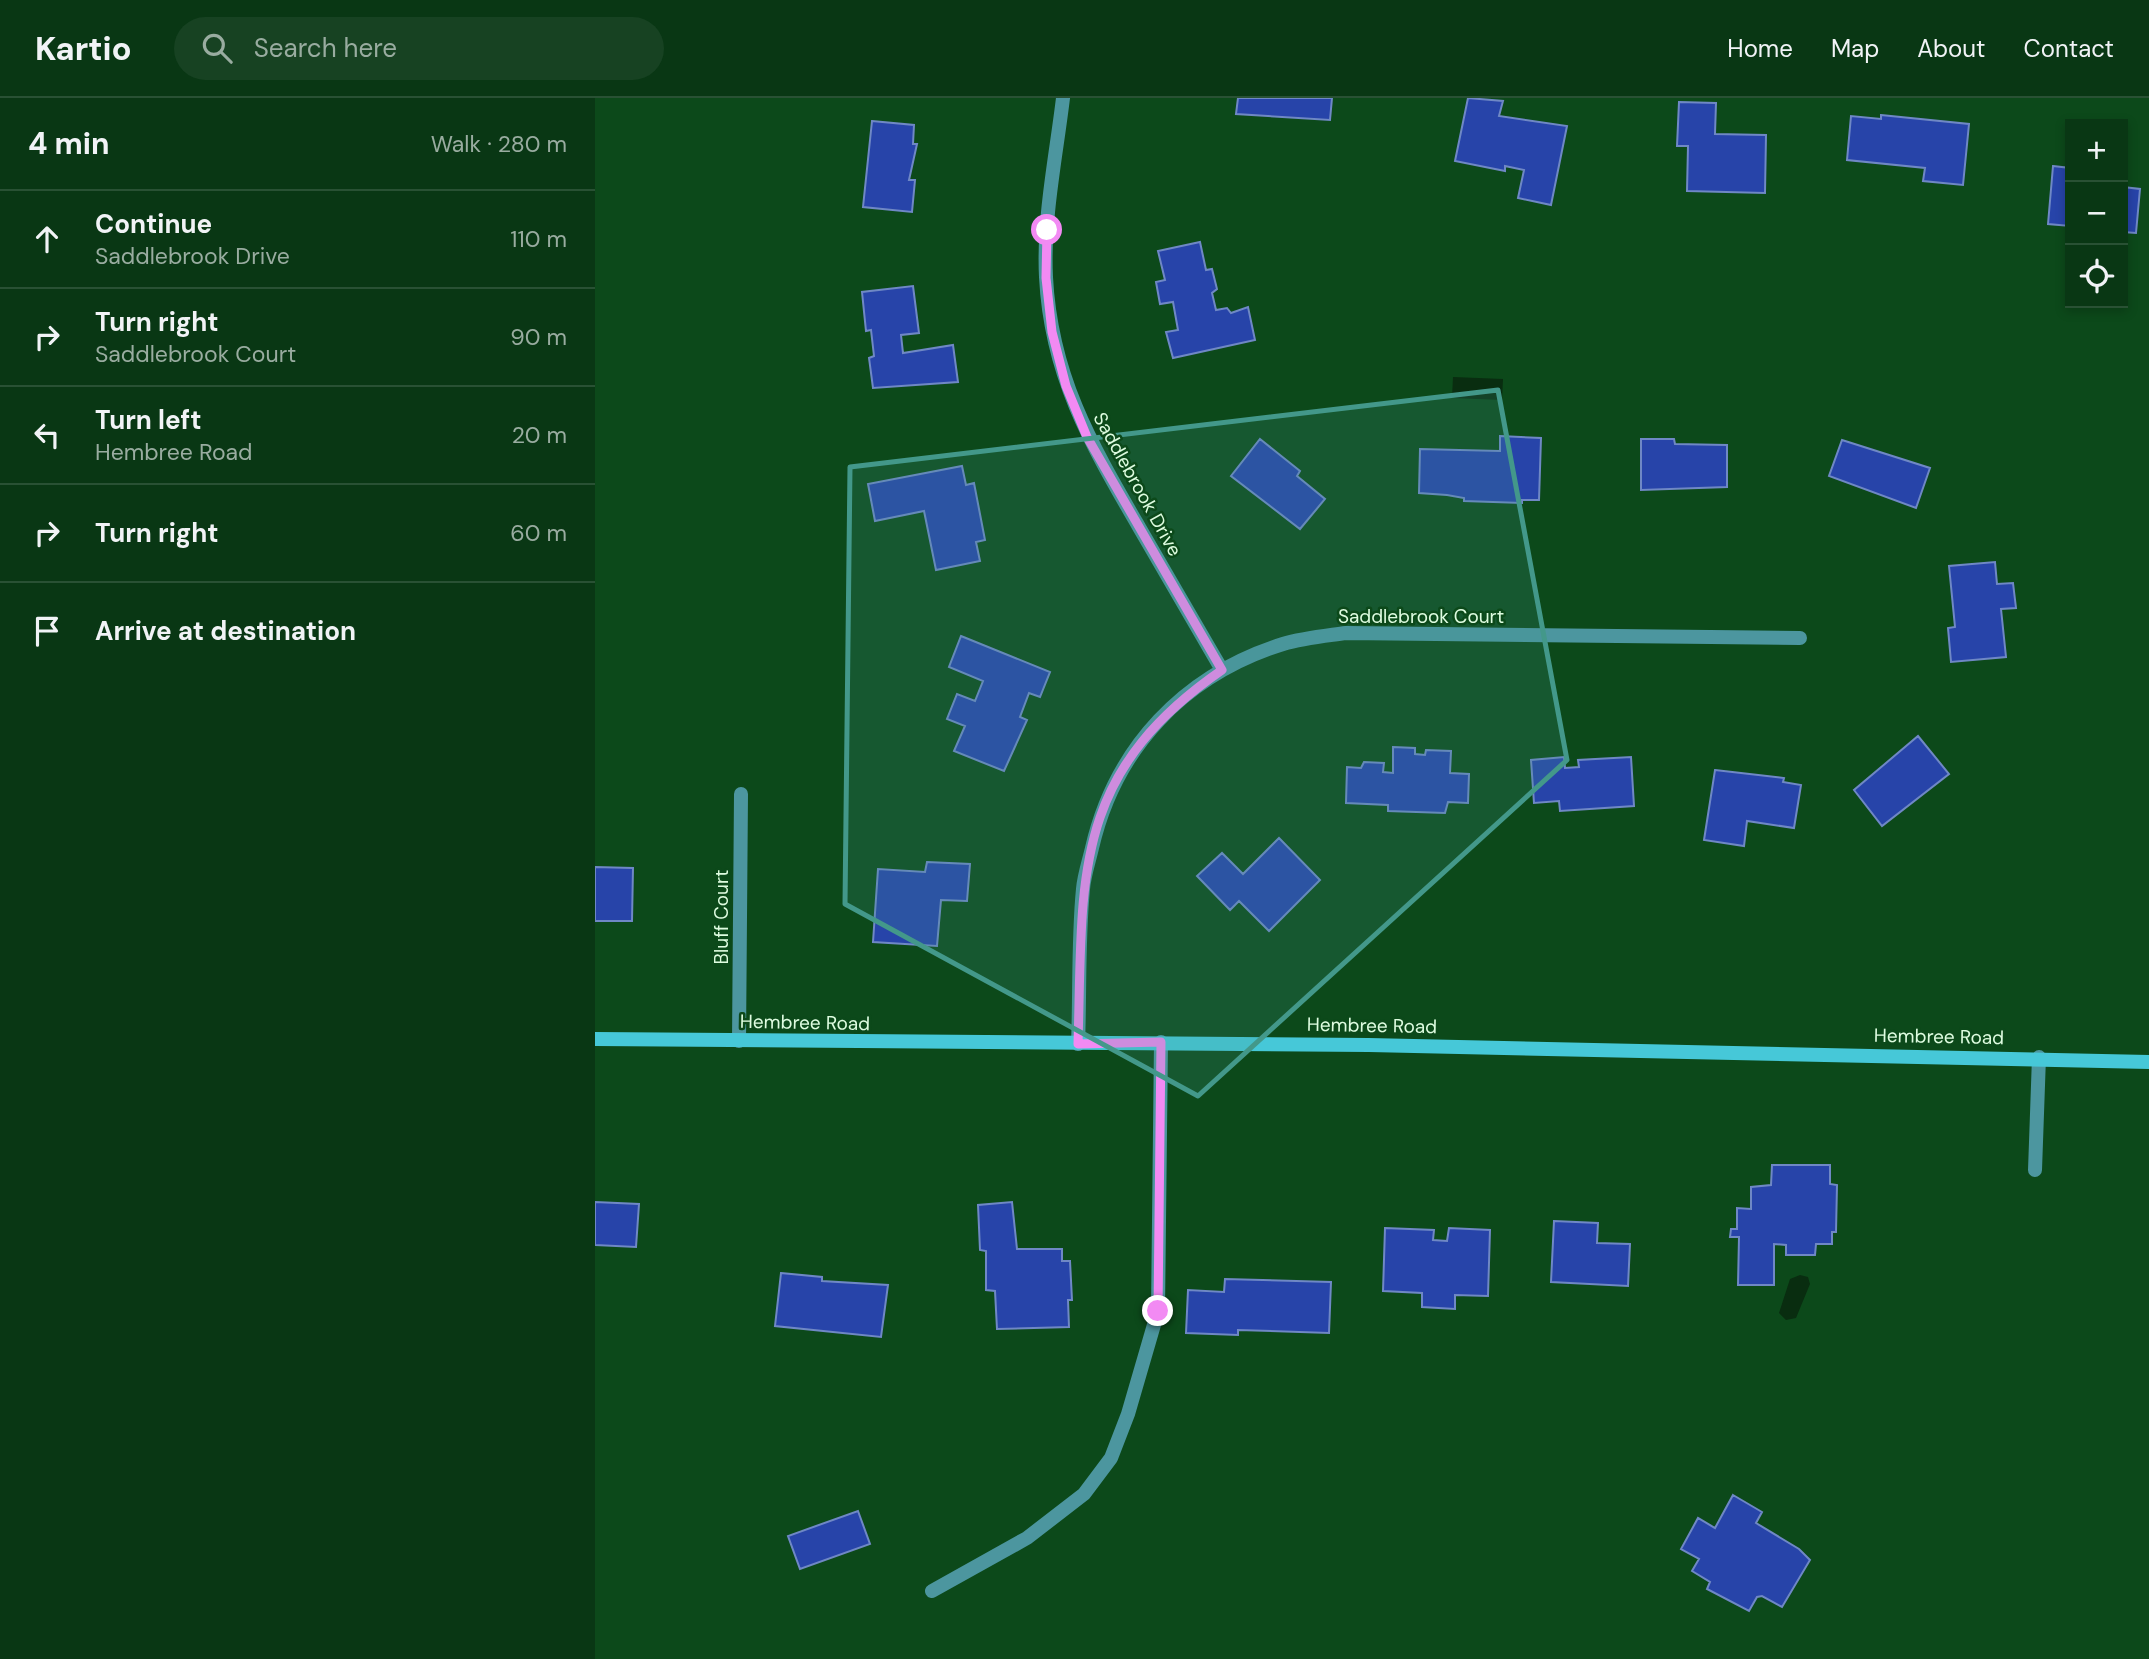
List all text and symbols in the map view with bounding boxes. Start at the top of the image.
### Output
search box [174,17,664,80]
text: Kartio [35,27,132,70]
icon: search [198,29,236,67]
text: Search here [254,31,397,65]
text: Home [1727,33,1793,64]
text: Map [1831,33,1879,64]
text: About [1917,33,1986,64]
text: Contact [2024,33,2114,64]
map controls [2065,119,2128,308]
button: + [2065,119,2128,182]
text: 4 min [28,124,110,163]
text: Walk · 280 m [431,129,567,159]
button: − [2065,182,2128,245]
text: Continue [95,207,212,241]
route start [1031,214,1062,245]
icon: ahead [28,220,66,258]
text: 110 m [510,224,567,254]
text: Saddlebrook Drive [95,241,290,271]
button: locate [2065,245,2128,308]
text: Turn right [95,305,219,339]
icon: right [28,318,66,356]
text: 90 m [510,322,567,352]
text: Saddlebrook Court [95,339,296,369]
text: Turn left [95,403,202,437]
street label: Saddlebrook Drive [1088,408,1188,561]
icon: left [28,416,66,454]
text: 20 m [512,420,567,450]
text: Hembree Road [95,437,252,467]
icon: right [28,514,66,552]
text: Turn right [95,516,219,550]
text: 60 m [510,518,567,548]
street label: Saddlebrook Court [1338,604,1504,629]
icon: arrive [28,612,66,650]
text: Arrive at destination [95,614,356,648]
street label: Bluff Court [709,870,734,964]
street label: Hembree Road [740,1009,870,1036]
street label: Hembree Road [1307,1012,1437,1039]
street label: Hembree Road [1874,1023,2004,1050]
route end [1142,1295,1173,1326]

